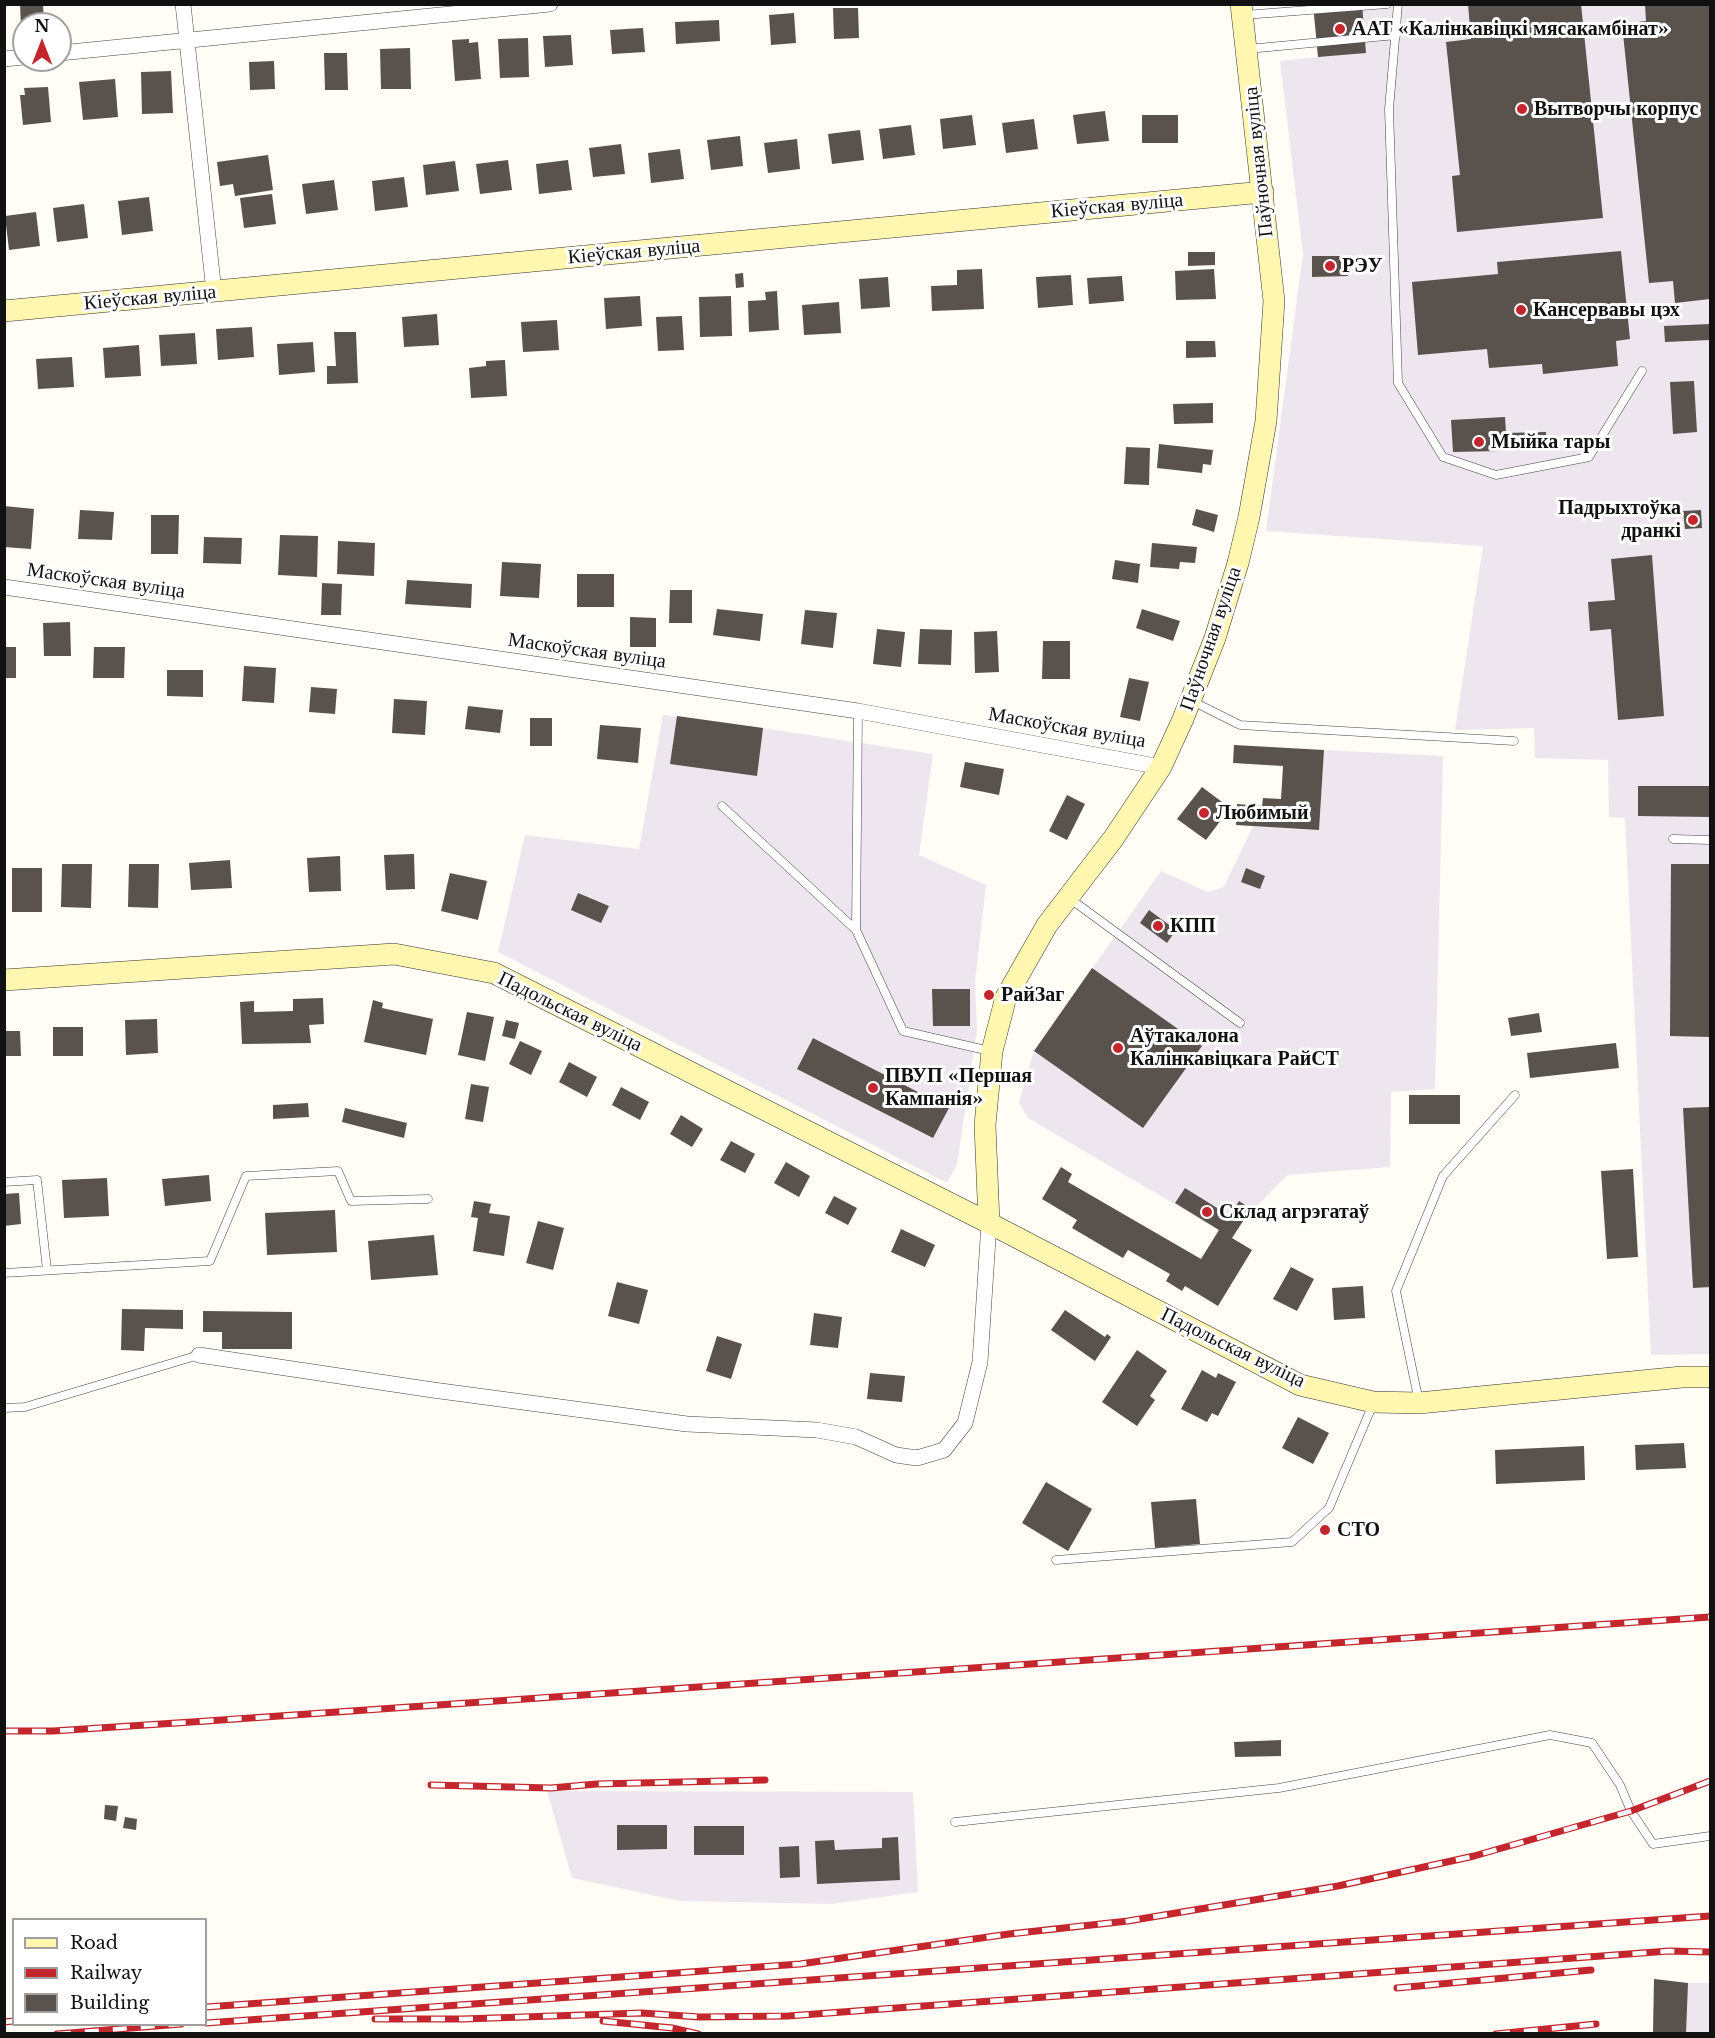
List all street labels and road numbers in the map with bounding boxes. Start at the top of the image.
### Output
street label: Паўночная вуліца [1239,86,1279,238]
street label: Кіеўская вуліца [1050,188,1184,224]
street label: Кіеўская вуліца [567,234,701,270]
street label: Кіеўская вуліца [83,280,217,316]
street label: Маскоўская вуліца [25,558,187,604]
street label: Паўночная вуліца [1175,564,1247,714]
street label: Маскоўская вуліца [506,628,668,674]
street label: Маскоўская вуліца [986,702,1148,754]
street label: Падольская вуліца [494,967,646,1057]
street label: Падольская вуліца [1157,1303,1309,1393]

